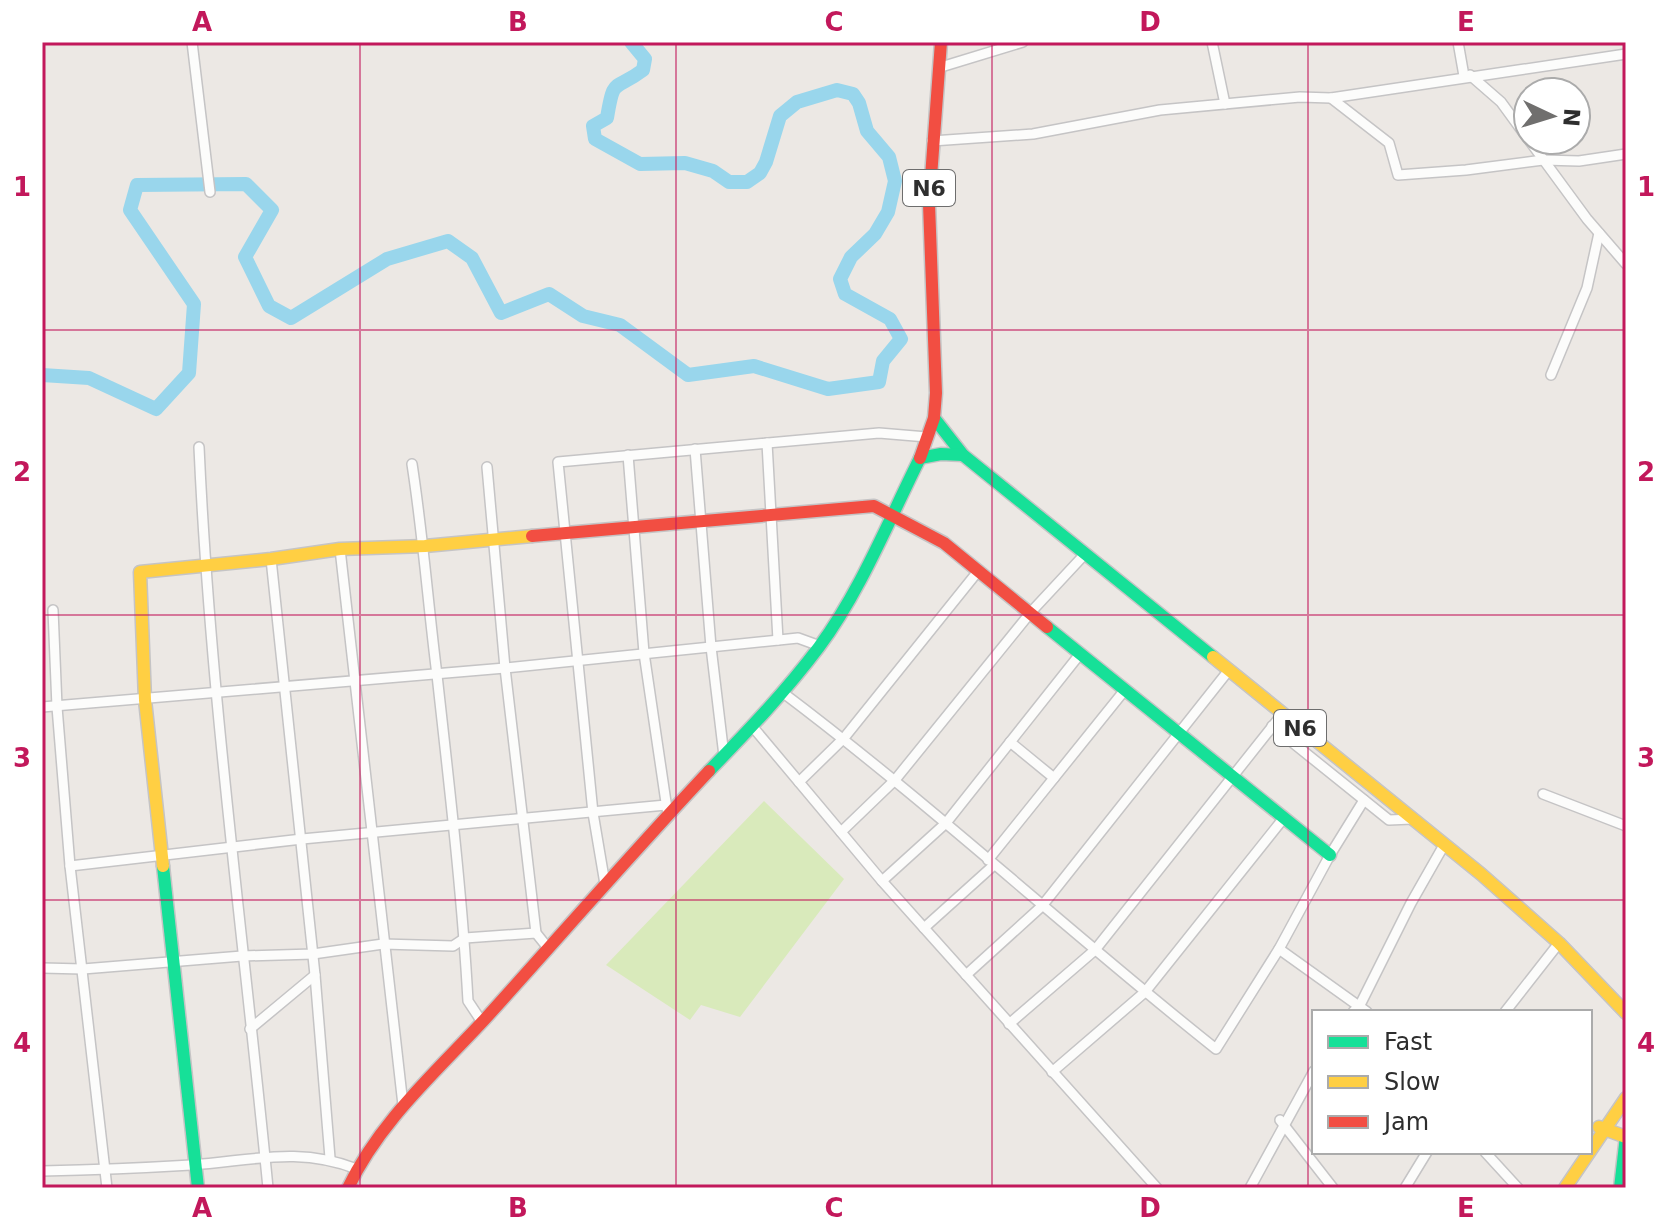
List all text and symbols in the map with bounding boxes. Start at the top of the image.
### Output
text: A [192,7,212,37]
text: B [508,7,528,37]
text: C [824,7,844,37]
text: D [1139,7,1161,37]
text: E [1457,7,1475,37]
north arrow [1512,76,1592,156]
text: N [1558,107,1585,127]
road number: N6 [903,170,955,206]
text: 1 [13,172,31,202]
text: 1 [1637,172,1655,202]
text: 2 [13,457,31,487]
text: 2 [1637,457,1655,487]
road number: N6 [1274,710,1326,746]
text: 3 [13,743,31,773]
text: 3 [1637,743,1655,773]
legend [1312,1010,1592,1154]
text: 4 [13,1028,31,1058]
text: Fast [1384,1028,1432,1056]
text: 4 [1637,1028,1655,1058]
text: Slow [1384,1068,1440,1096]
text: Jam [1382,1108,1429,1136]
text: A [192,1193,212,1223]
text: B [508,1193,528,1223]
text: C [824,1193,844,1223]
text: D [1139,1193,1161,1223]
text: E [1457,1193,1475,1223]

